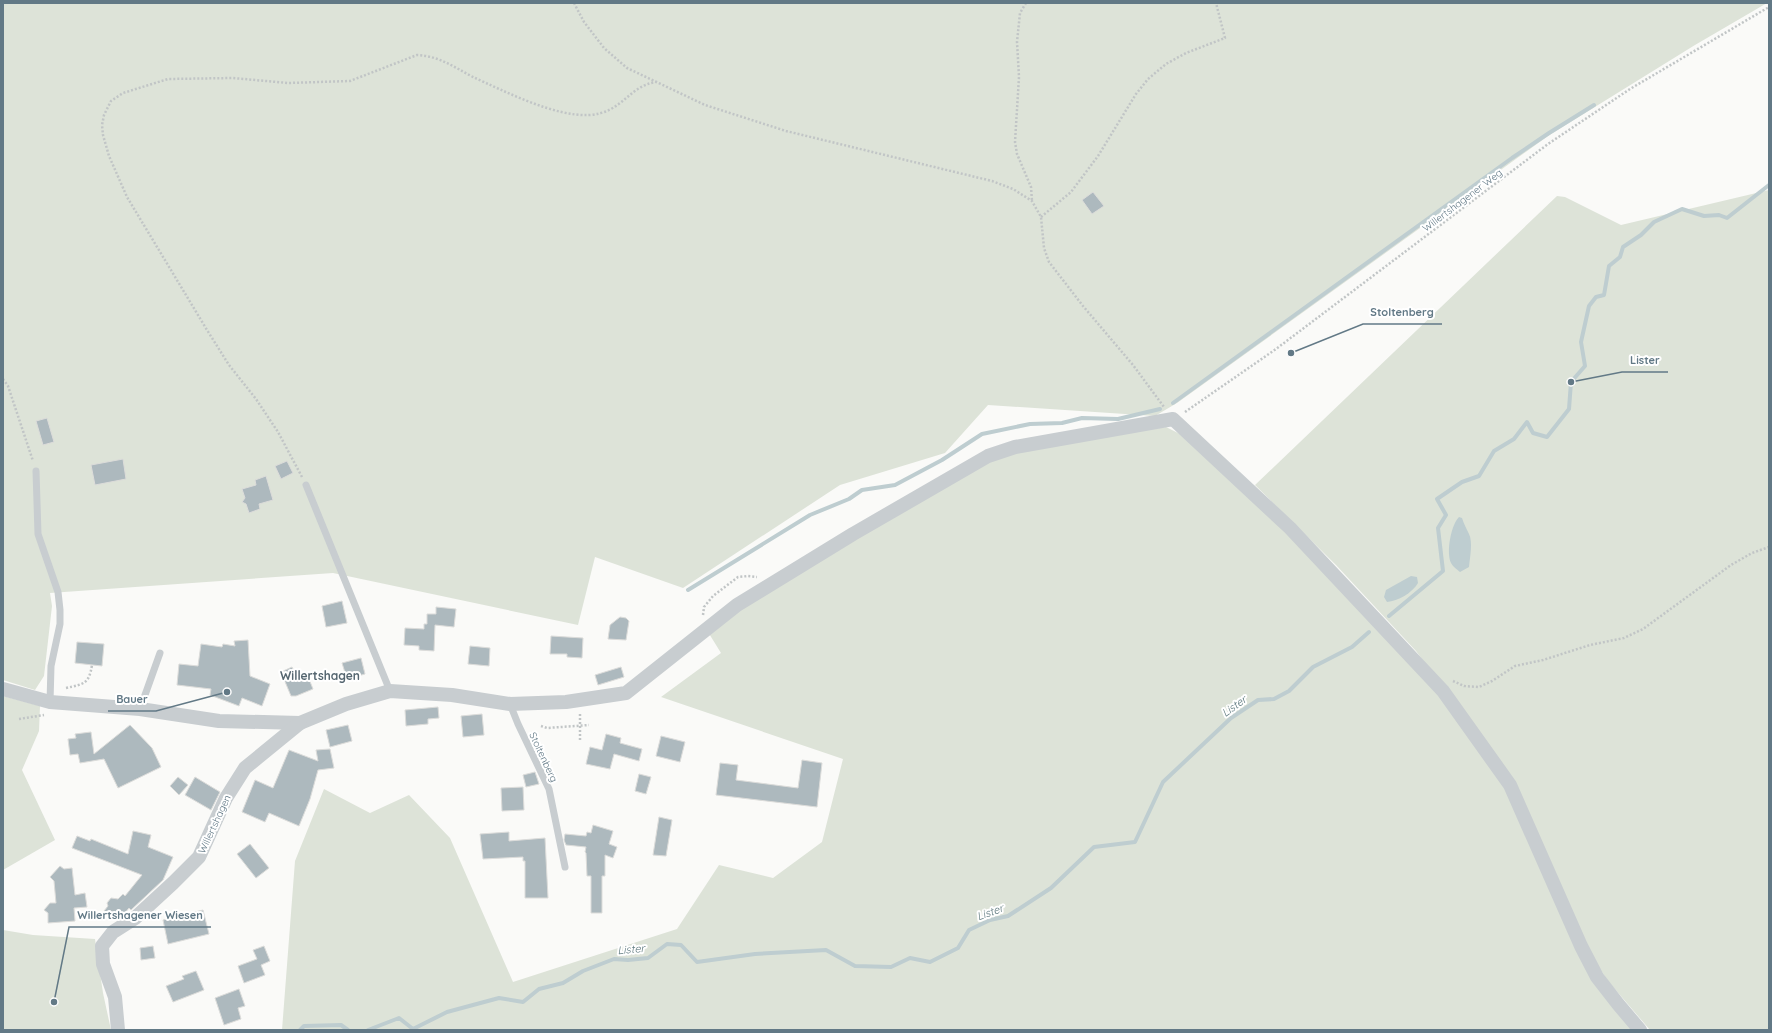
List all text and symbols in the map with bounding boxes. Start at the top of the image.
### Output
street label: Willertshagener Weg [1420,166,1505,235]
callout: Stoltenberg [1363,301,1442,324]
text: Stoltenberg [1370,305,1434,319]
callout: Lister [1622,349,1668,372]
text: Lister [1630,353,1660,367]
district label: Willertshagen [280,668,360,683]
callout: Bauer [108,688,156,711]
water label: Lister [1219,691,1251,720]
text: Bauer [116,692,148,706]
street label: Stoltenberg [526,730,561,784]
street label: Willertshagen [195,793,234,856]
water label: Lister [975,900,1007,923]
callout: Willertshagener Wiesen [69,904,211,927]
text: Willertshagener Wiesen [77,908,203,922]
water label: Lister [617,941,647,957]

